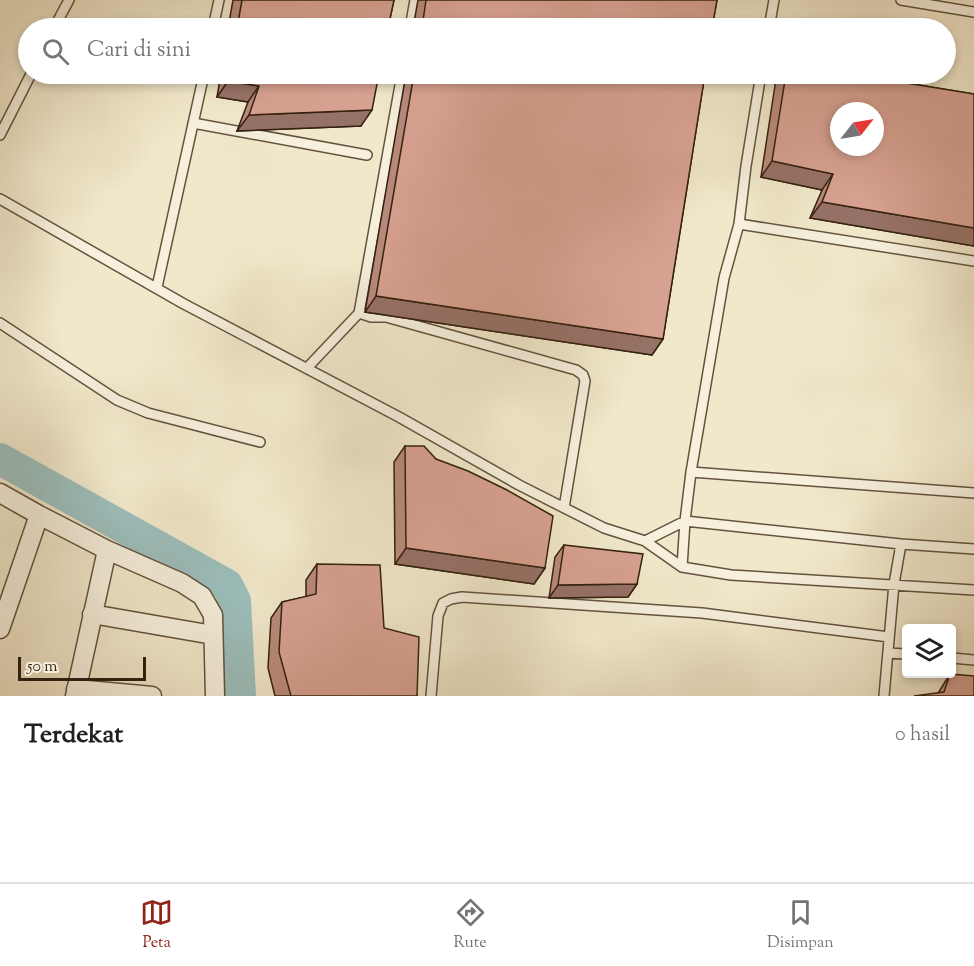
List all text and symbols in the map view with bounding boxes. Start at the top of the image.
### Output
search box [18,18,956,84]
icon: search [39,35,72,68]
text: Cari di sini [87,35,191,67]
north arrow [830,102,884,156]
map controls [902,624,956,678]
button: layers [902,624,956,678]
scale bar [18,654,146,682]
text: 50 m [27,656,58,679]
text: Terdekat [24,717,123,754]
text: 0 hasil [895,721,950,750]
tab: Peta [140,896,173,955]
tab: Rute [453,896,487,955]
tab: Disimpan [767,896,834,955]

